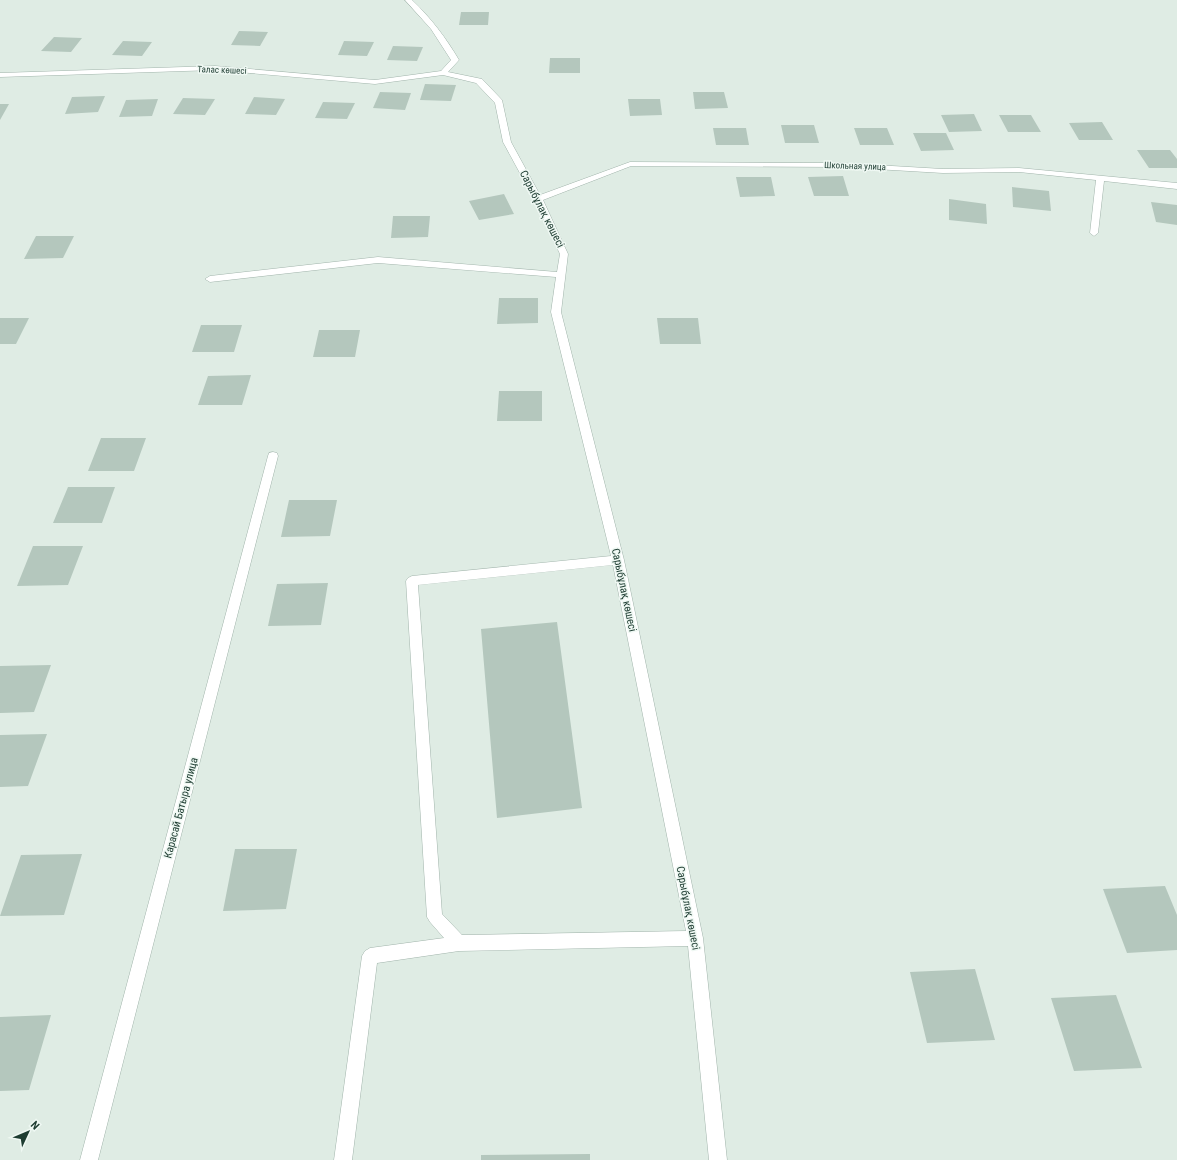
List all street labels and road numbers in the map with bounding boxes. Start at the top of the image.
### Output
street label: Талас көшесі [197,64,247,76]
street label: Школьная улица [824,160,886,172]
street label: Сарыбұлақ көшесі [517,168,567,250]
street label: Сарыбұлақ көшесі [609,547,639,633]
street label: Карасай Батыра улица [161,756,201,860]
street label: Сарыбұлақ көшесі [674,865,702,951]

